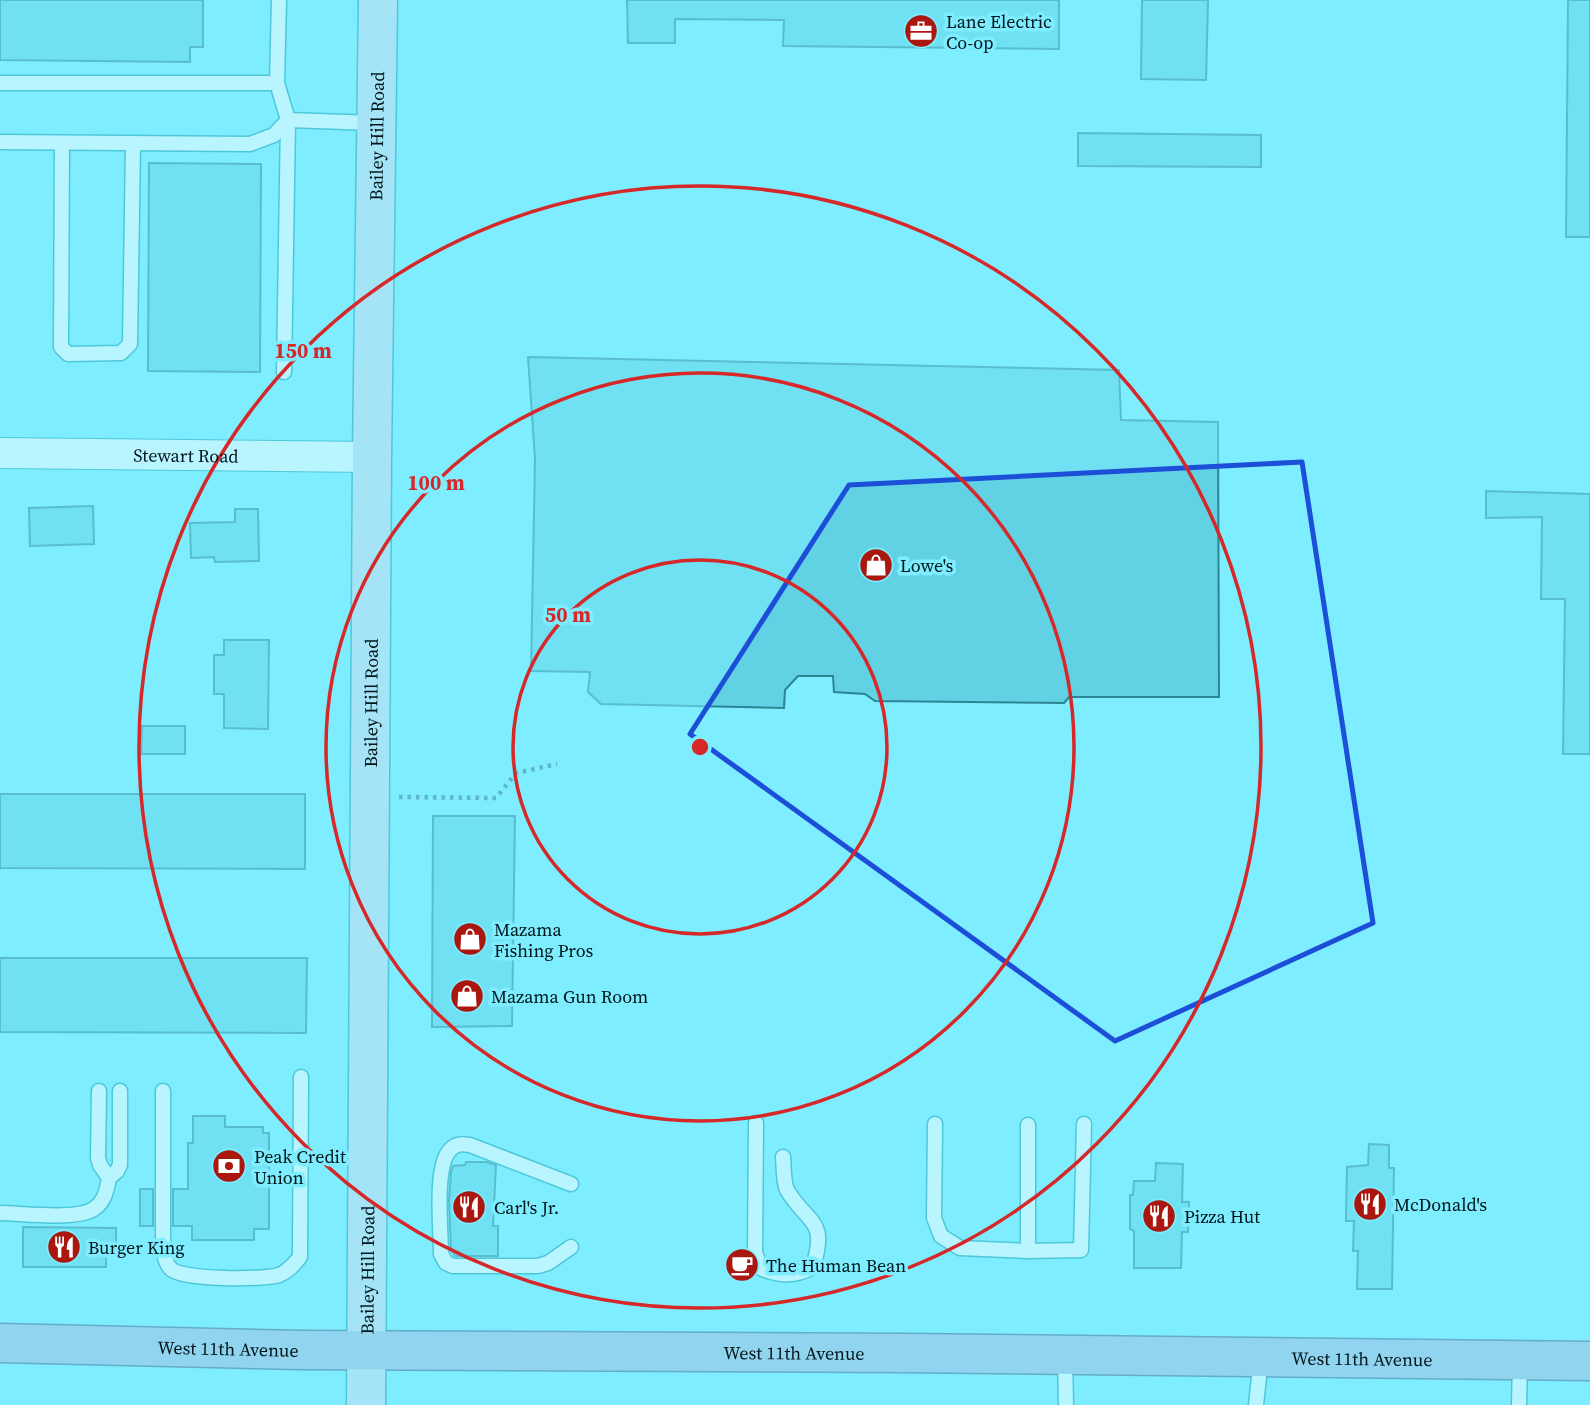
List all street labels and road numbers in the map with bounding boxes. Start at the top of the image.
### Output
street label: Bailey Hill Road [363,71,390,201]
street label: Stewart Road [133,442,239,468]
street label: Bailey Hill Road [358,638,383,768]
street label: Bailey Hill Road [354,1205,380,1335]
street label: West 11th Avenue [157,1334,299,1362]
street label: West 11th Avenue [723,1340,865,1365]
street label: West 11th Avenue [1291,1345,1433,1372]

